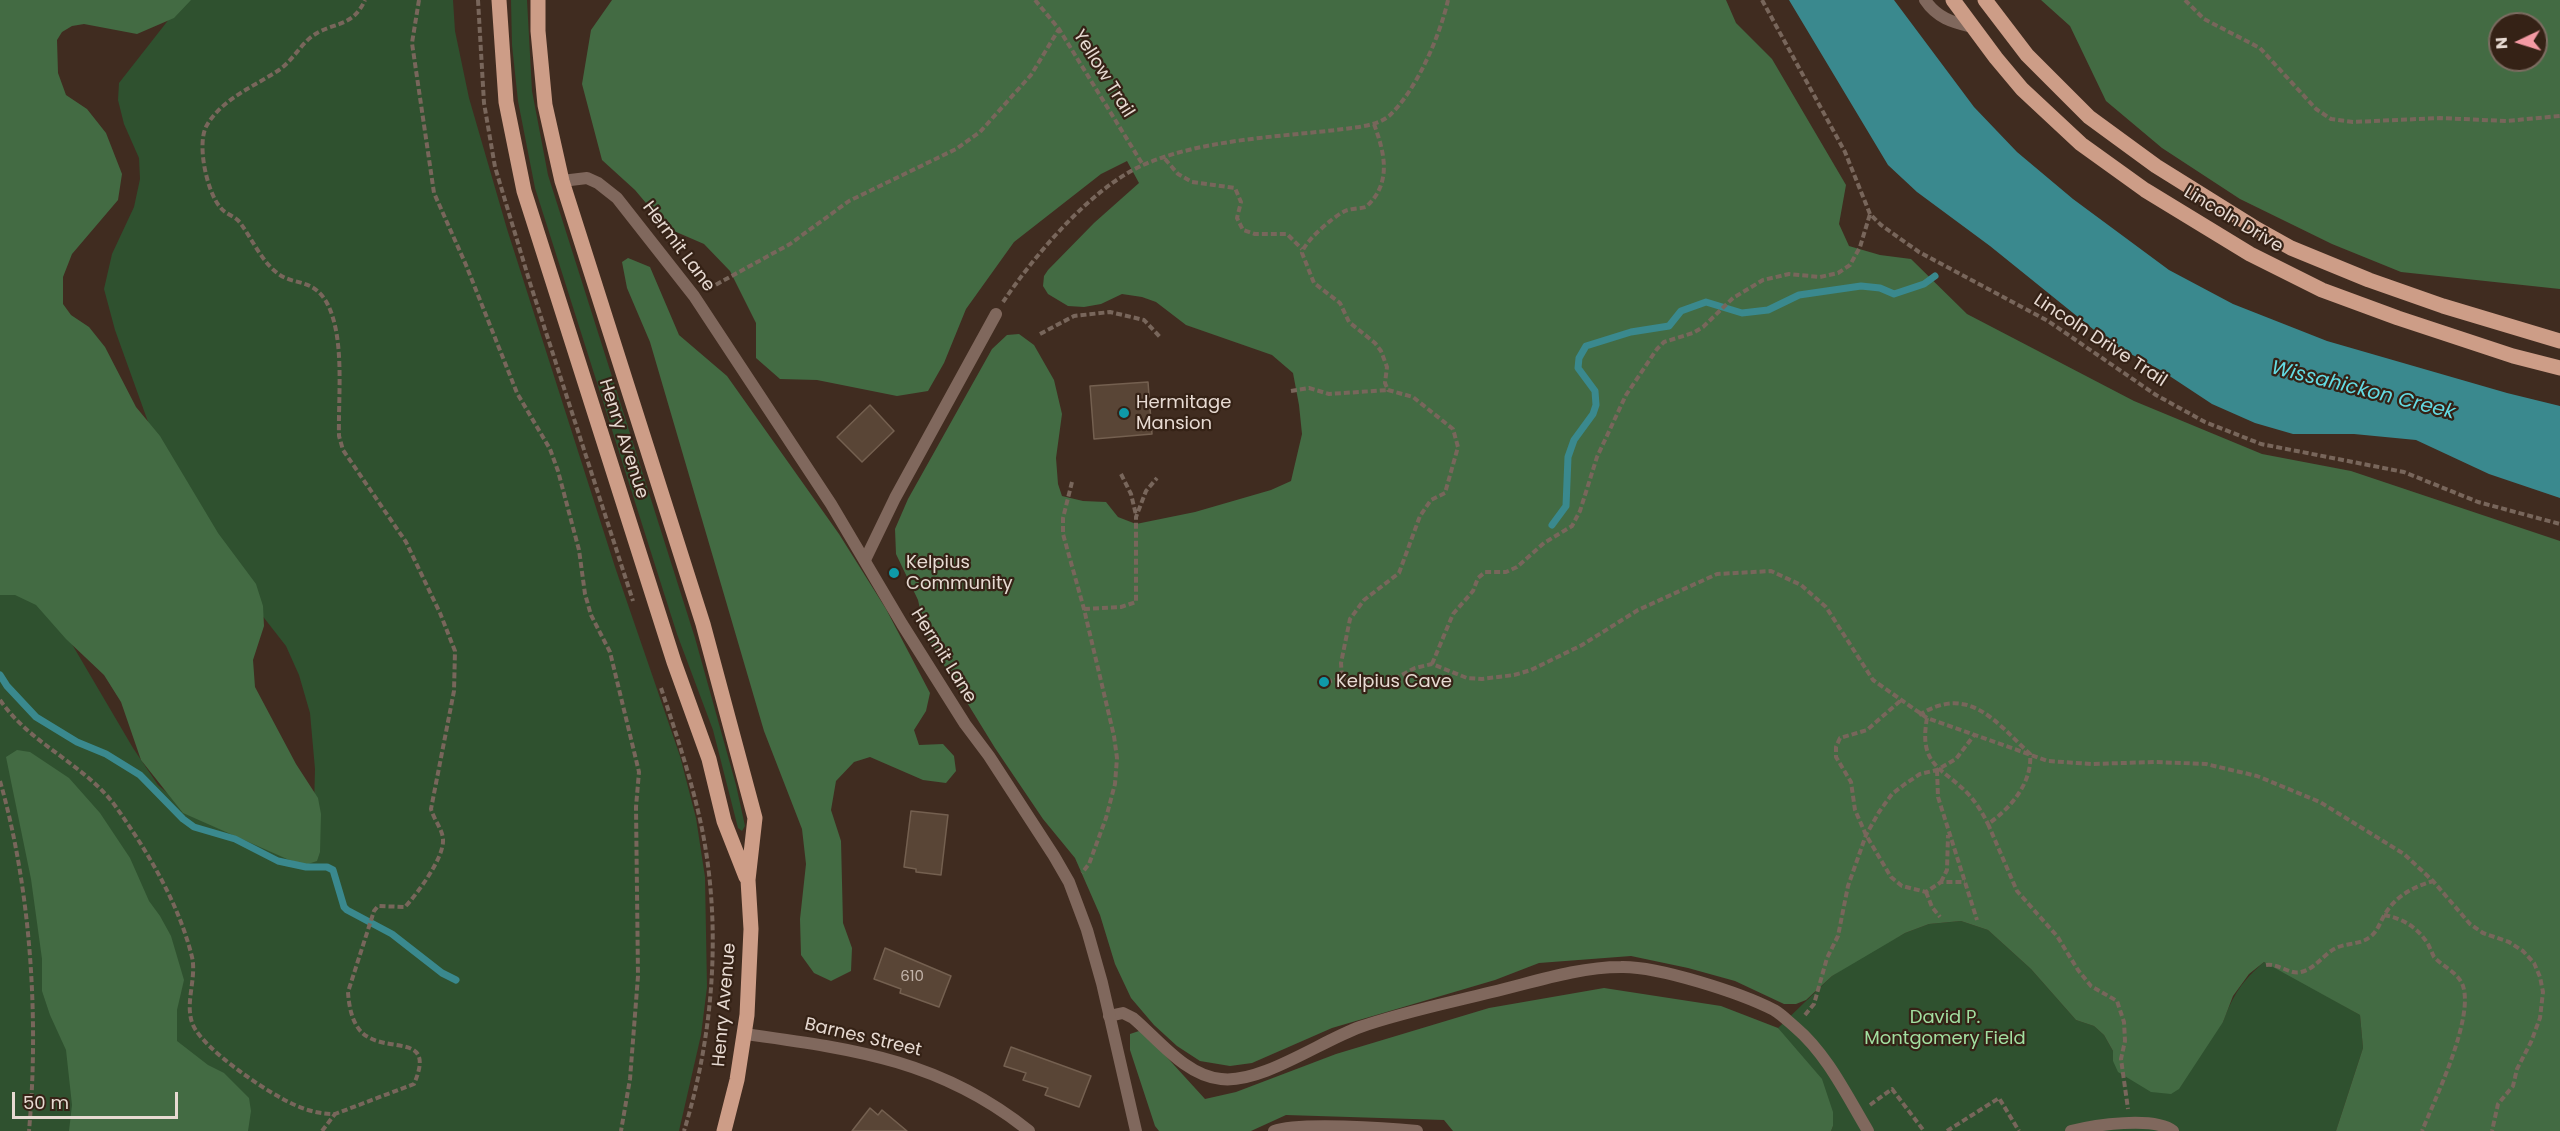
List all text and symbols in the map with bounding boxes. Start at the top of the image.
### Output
north arrow [2488,12,2548,72]
street label: Yellow Trail [1068,26,1138,122]
text: N [2490,36,2513,50]
street label: Lincoln Drive [2179,182,2287,258]
street label: Hermit Lane [637,198,719,296]
street label: Lincoln Drive Trail [2029,290,2171,392]
water label: Wissahickon Creek [2269,357,2457,425]
street label: Henry Avenue [594,377,652,501]
place label: Hermitage Mansion [1136,392,1231,434]
marker: Hermitage Mansion [1117,406,1131,420]
place label: Kelpius Community [906,552,1013,594]
marker: Kelpius Community [887,566,901,580]
street label: Hermit Lane [905,605,981,707]
place label: Kelpius Cave [1336,671,1452,693]
marker: Kelpius Cave [1317,675,1331,689]
street label: Henry Avenue [709,942,741,1068]
house number: 610 [900,968,924,986]
park label: David P. Montgomery Field [1864,1007,2026,1050]
street label: Barnes Street [802,1014,924,1062]
scale bar [15,1080,182,1118]
text: 50 m [23,1090,69,1115]

